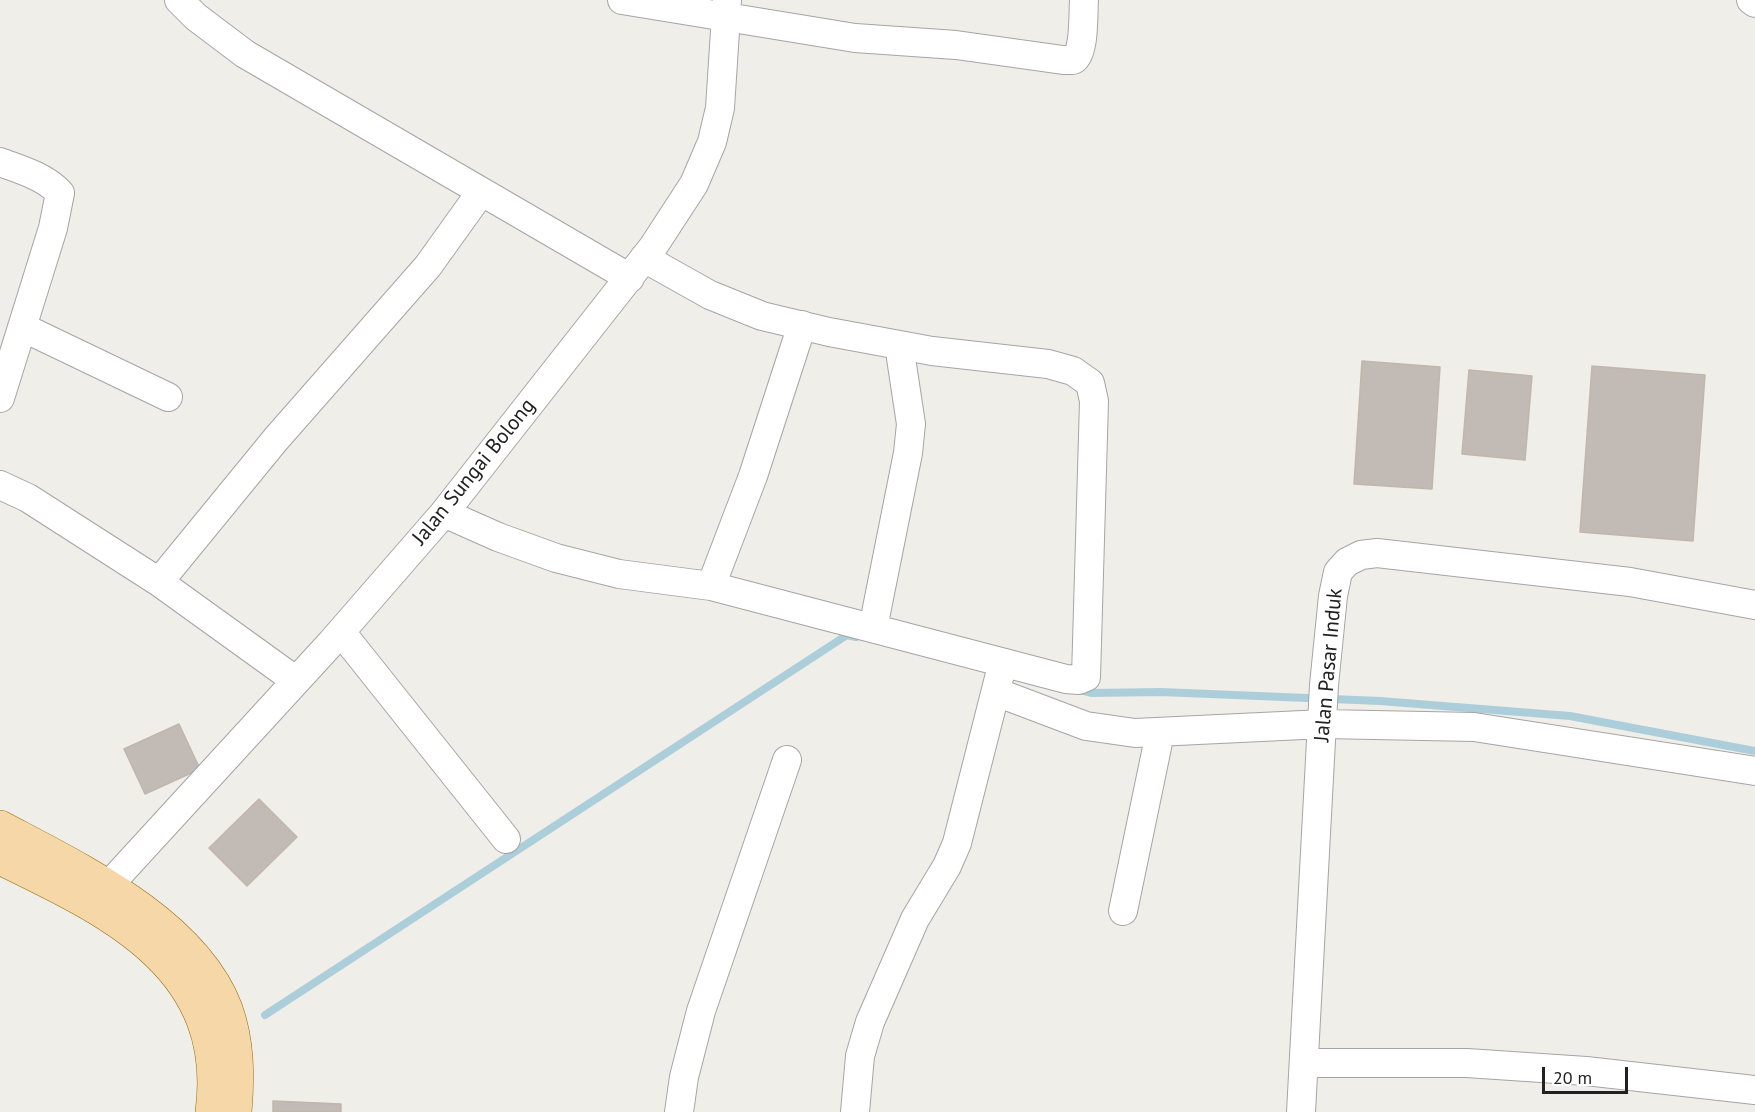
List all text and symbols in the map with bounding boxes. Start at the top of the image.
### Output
street label: Jalan Sungai Bolong [407,394,541,550]
street label: Jalan Pasar Induk [1310,587,1348,743]
scale bar [1545,1055,1630,1093]
text: 20 m [1553,1066,1592,1089]

